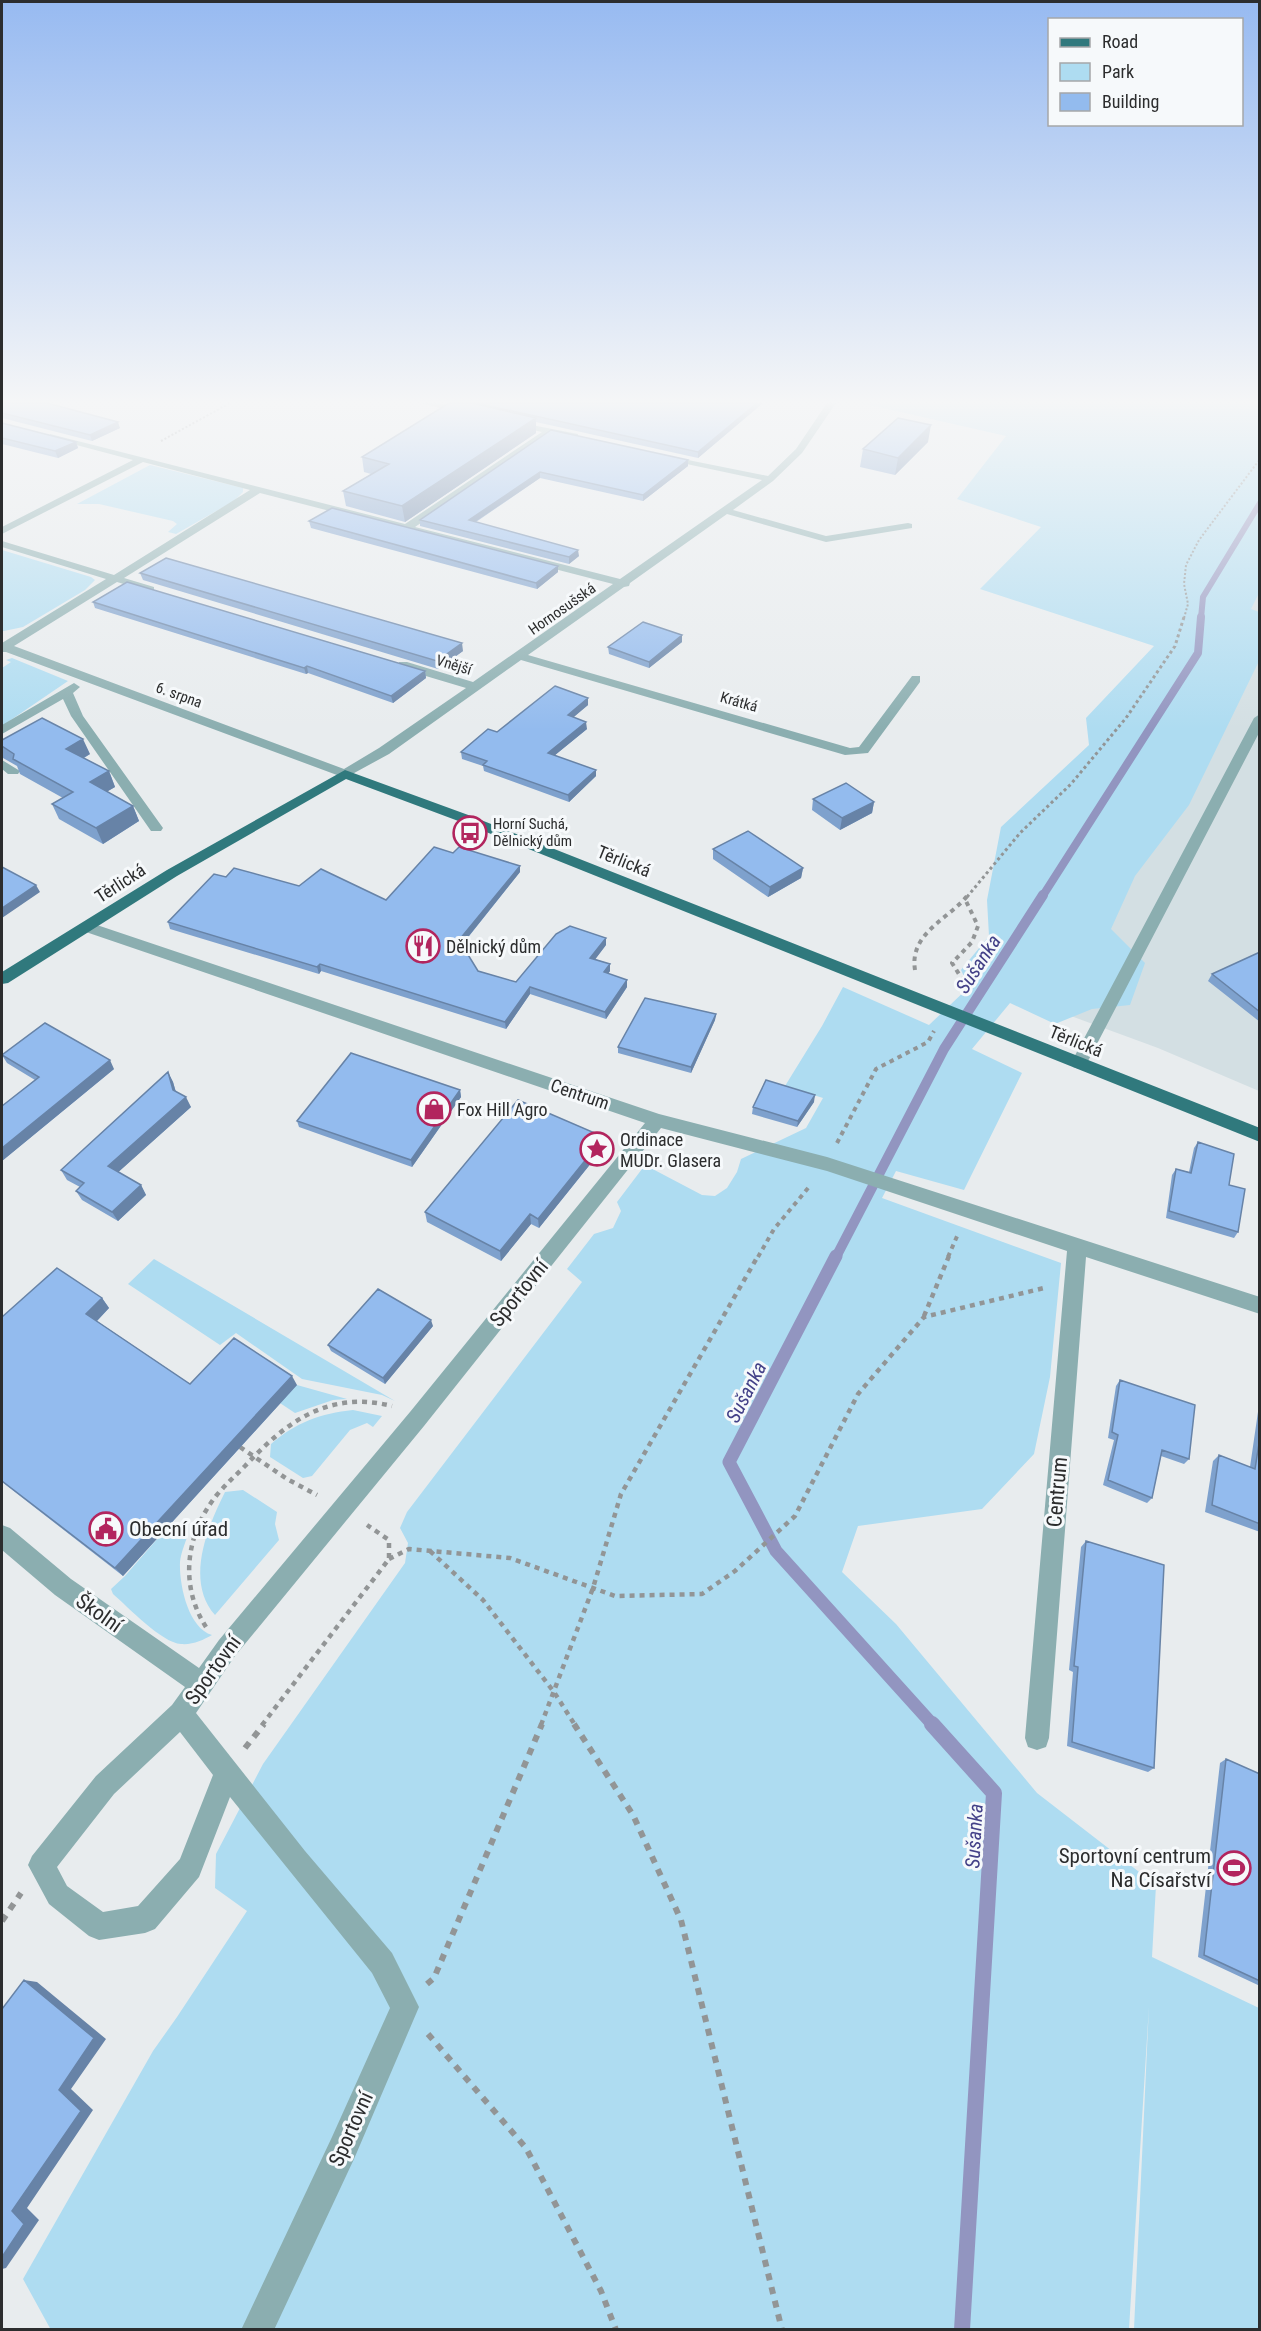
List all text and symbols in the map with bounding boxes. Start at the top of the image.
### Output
legend [1048,18,1243,126]
text: Road [1102,31,1138,52]
text: Park [1102,61,1134,82]
text: Building [1102,91,1159,112]
street label: Hornosušská [525,579,599,639]
street label: Vnější [434,651,475,679]
street label: 6. srpna [153,678,205,712]
street label: Krátká [718,688,760,716]
bus stop icon: Horní Suchá, Dělnický dům [452,815,488,851]
place label: Horní Suchá, Dělnický dům [493,815,572,850]
street label: Těrlická [594,841,654,881]
street label: Těrlická [91,859,149,907]
restaurant icon: Dělnický dům [405,928,441,964]
water label: Sušanka [950,930,1006,998]
place label: Dělnický dům [446,936,541,957]
street label: Těrlická [1046,1021,1106,1061]
street label: Centrum [548,1074,612,1114]
shop icon: Fox Hill Agro [416,1091,452,1127]
place label: Fox Hill Agro [457,1099,548,1120]
place label: Ordinace MUDr. Glasera [620,1129,721,1171]
place icon: Ordinace MUDr. Glasera [579,1131,615,1167]
street label: Sportovní [485,1254,554,1331]
water label: Sušanka [721,1358,771,1426]
street label: Centrum [1042,1456,1072,1528]
public building icon: Obecní úřad [88,1511,124,1547]
place label: Obecní úřad [129,1517,228,1541]
street label: Školní [71,1589,128,1638]
street label: Sportovní [180,1630,247,1709]
water label: Sušanka [960,1803,988,1869]
place label: Sportovní centrum Na Císařství [1059,1844,1212,1892]
sports icon: Sportovní centrum Na Císařství [1216,1850,1252,1886]
street label: Sportovní [324,2087,378,2170]

